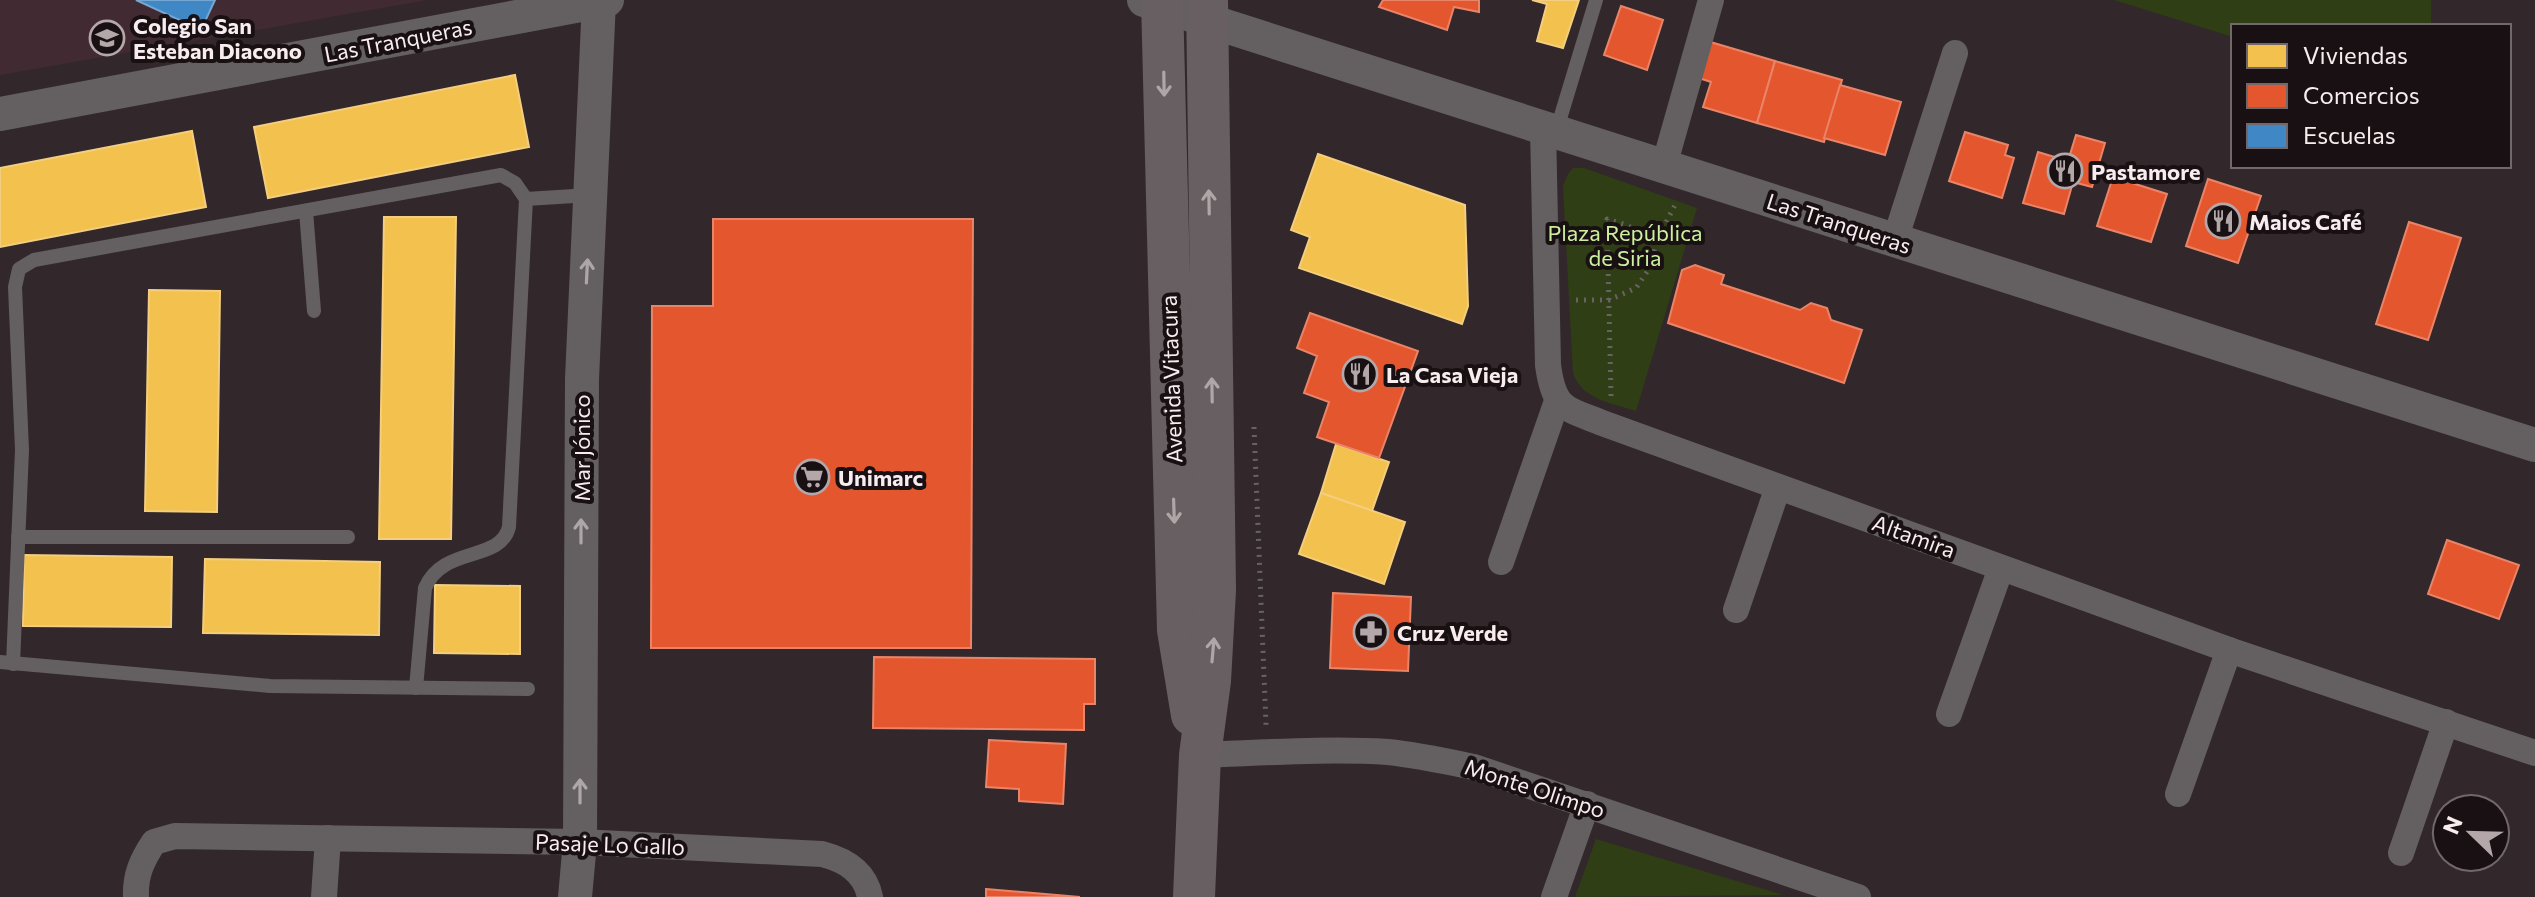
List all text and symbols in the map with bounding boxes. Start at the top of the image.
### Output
place label: Colegio San Esteban Diacono [133,12,302,64]
street label: Las Tranqueras [322,12,474,68]
school or university icon: Colegio San Esteban Diacono [88,19,126,57]
legend [2231,24,2511,168]
text: Viviendas [2303,40,2408,69]
one-way arrow [1156,70,1172,97]
text: Comercios [2303,80,2420,109]
text: Escuelas [2303,120,2396,149]
restaurant icon: Pastamore [2046,152,2084,190]
place label: Pastamore [2091,158,2201,185]
street label: Las Tranqueras [1763,187,1915,259]
one-way arrow [1202,189,1217,216]
restaurant icon: Maios Café [2204,202,2242,240]
place label: Maios Café [2249,208,2362,235]
park label: Plaza República de Siria [1547,219,1703,271]
one-way arrow [580,258,595,285]
street label: Avenida Vitacura [1155,295,1187,463]
restaurant icon: La Casa Vieja [1341,355,1379,393]
place label: La Casa Vieja [1386,361,1518,388]
one-way arrow [1205,377,1220,404]
street label: Mar Jónico [568,394,595,502]
supermarket icon: Unimarc [793,458,831,496]
place label: Unimarc [838,464,923,491]
one-way arrow [1167,497,1182,524]
street label: Altamira [1869,509,1959,563]
one-way arrow [573,518,589,545]
pharmacy icon: Cruz Verde [1352,613,1390,651]
place label: Cruz Verde [1397,619,1508,646]
one-way arrow [1206,637,1221,664]
street label: Monte Olimpo [1461,753,1609,823]
one-way arrow [572,778,588,805]
north arrow [2431,793,2511,873]
text: N [2436,812,2468,838]
street label: Pasaje Lo Gallo [534,828,686,860]

